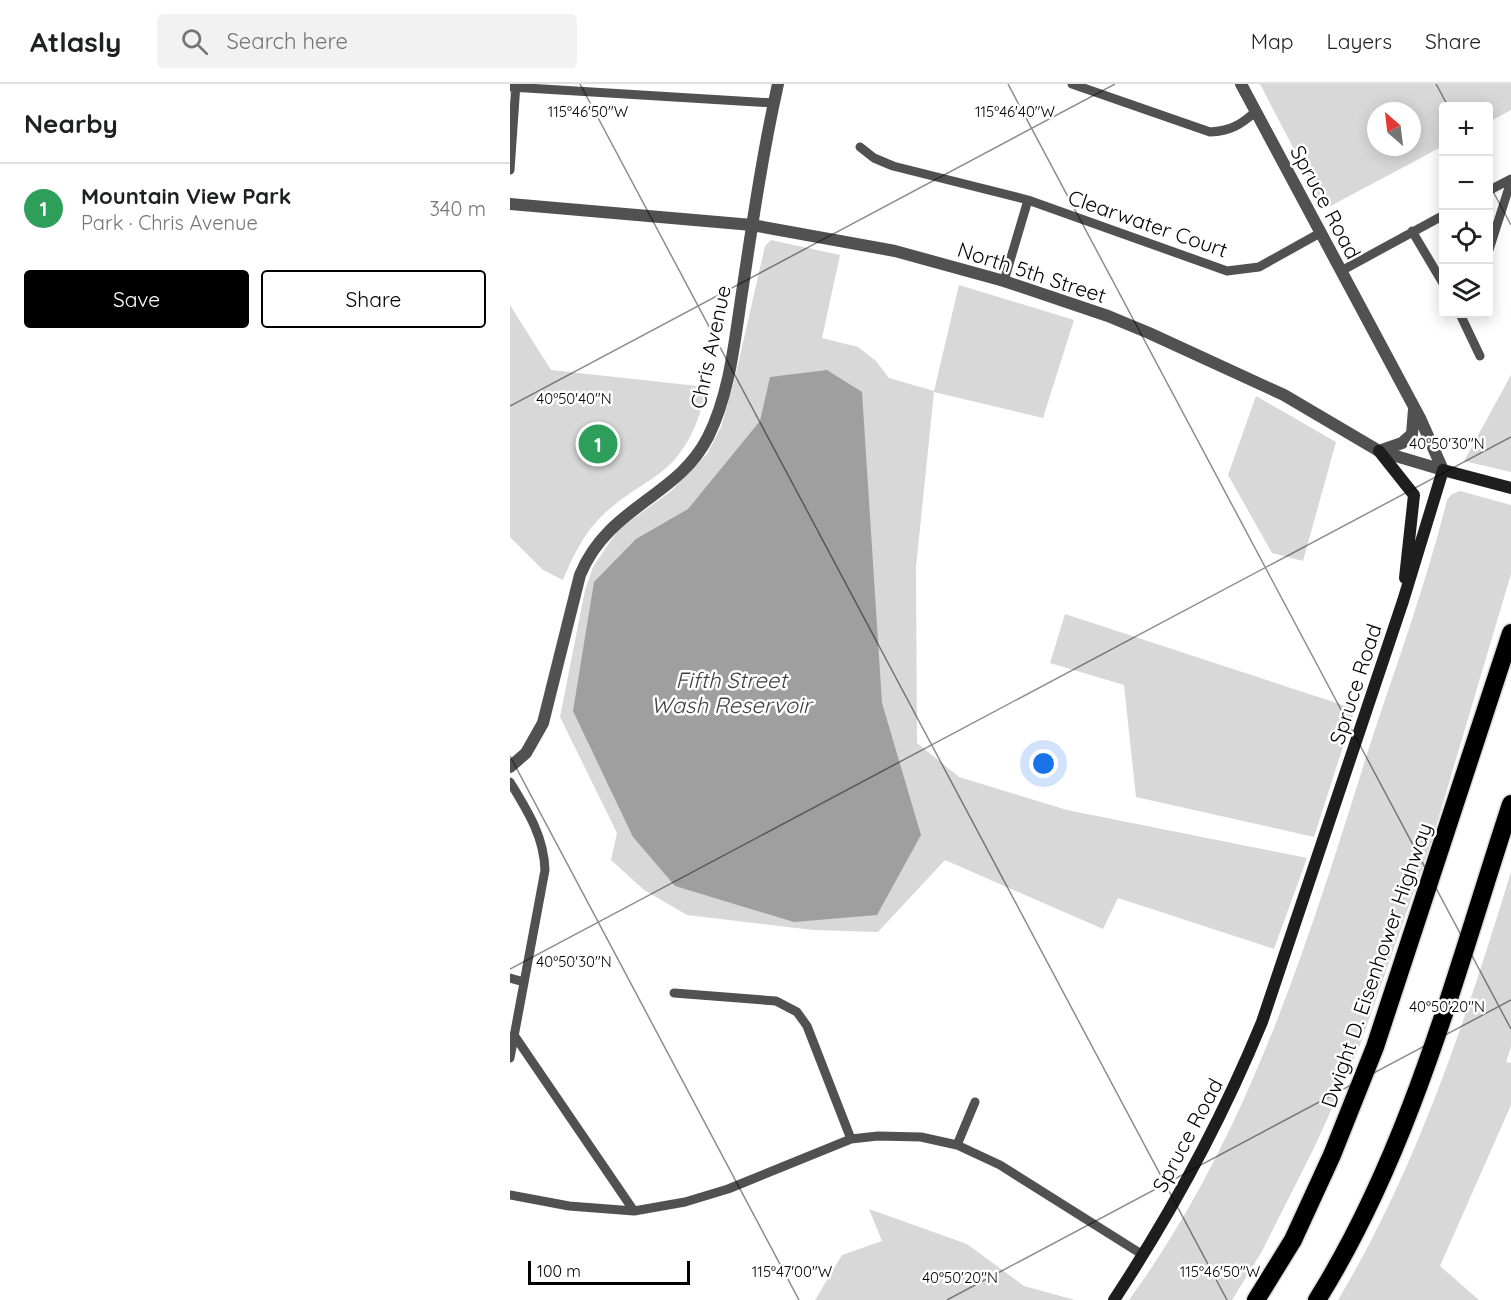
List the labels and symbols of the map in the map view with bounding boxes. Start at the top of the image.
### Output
text: 115°46'50"W [548,102,629,121]
text: 115°46'40"W [975,102,1056,121]
north arrow [1367,102,1421,156]
street label: Spruce Road [1285,141,1367,263]
street label: Clearwater Court [1065,184,1231,262]
street label: North 5th Street [955,236,1109,308]
street label: Chris Avenue [684,283,736,411]
text: 40°50'40"N [536,389,612,408]
pin: 1 [578,422,617,466]
text: 40°50'30"N [1409,434,1485,453]
street label: Spruce Road [1323,620,1387,748]
water label: Fifth Street Wash Reservoir [651,666,814,719]
your location [1029,749,1058,778]
street label: Dwight D. Eisenhower Highway [1315,819,1437,1111]
text: 40°50'30"N [536,952,612,971]
text: 40°50'20"N [1409,997,1485,1016]
street label: Spruce Road [1146,1074,1228,1196]
scale bar [528,1258,690,1286]
text: 115°47'00"W [752,1262,833,1281]
text: 115°46'50"W [1180,1262,1261,1281]
text: 40°50'20"N [922,1268,998,1287]

